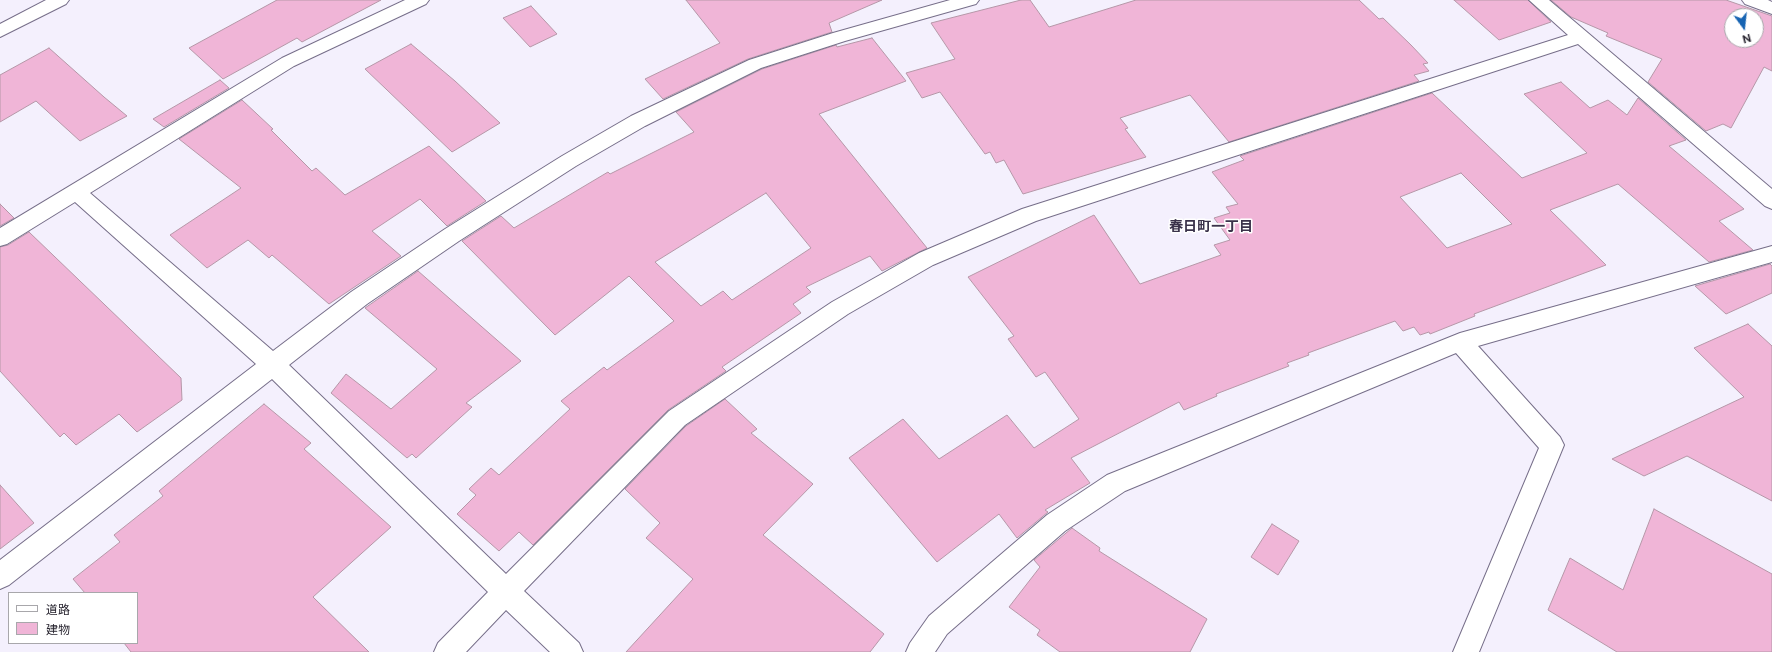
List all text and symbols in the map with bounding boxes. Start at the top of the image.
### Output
north arrow [1724,8,1764,48]
text: N [1741,32,1753,46]
district label: 春日町一丁目 [1169,219,1253,235]
legend [8,592,138,644]
text: 道路 [46,603,70,617]
text: 建物 [46,623,70,637]

